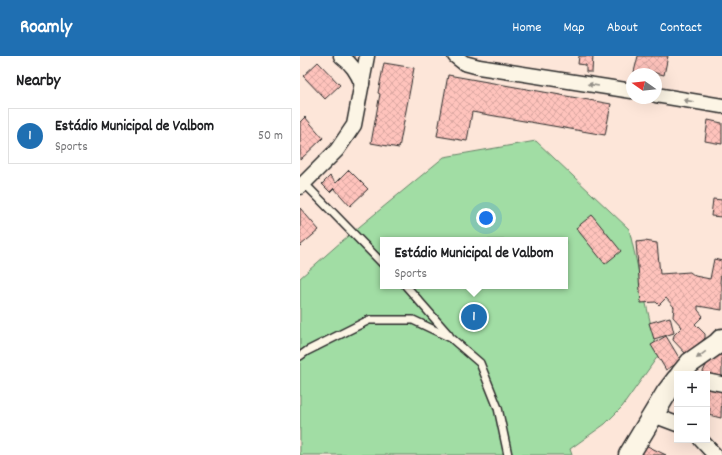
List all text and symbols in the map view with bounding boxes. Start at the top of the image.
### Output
text: Roamly [20,15,72,42]
text: Home [512,18,541,38]
text: Map [563,18,585,38]
text: About [607,18,638,38]
text: Contact [660,18,702,38]
north arrow [626,68,662,104]
text: Nearby [16,70,60,94]
one-way arrow [587,82,600,88]
one-way arrow [683,98,695,104]
text: Estádio Municipal de Valbom [55,116,214,138]
text: 1 [29,127,31,146]
text: 50 m [258,127,283,146]
text: Sports [55,138,88,157]
your location [476,208,496,228]
popup [380,237,568,289]
text: Estádio Municipal de Valbom [394,243,554,265]
text: Sports [394,265,427,284]
pin: 1 [461,302,487,332]
one-way arrow [695,351,706,360]
map controls [674,371,710,443]
button: + [674,371,710,407]
button: − [674,407,710,443]

